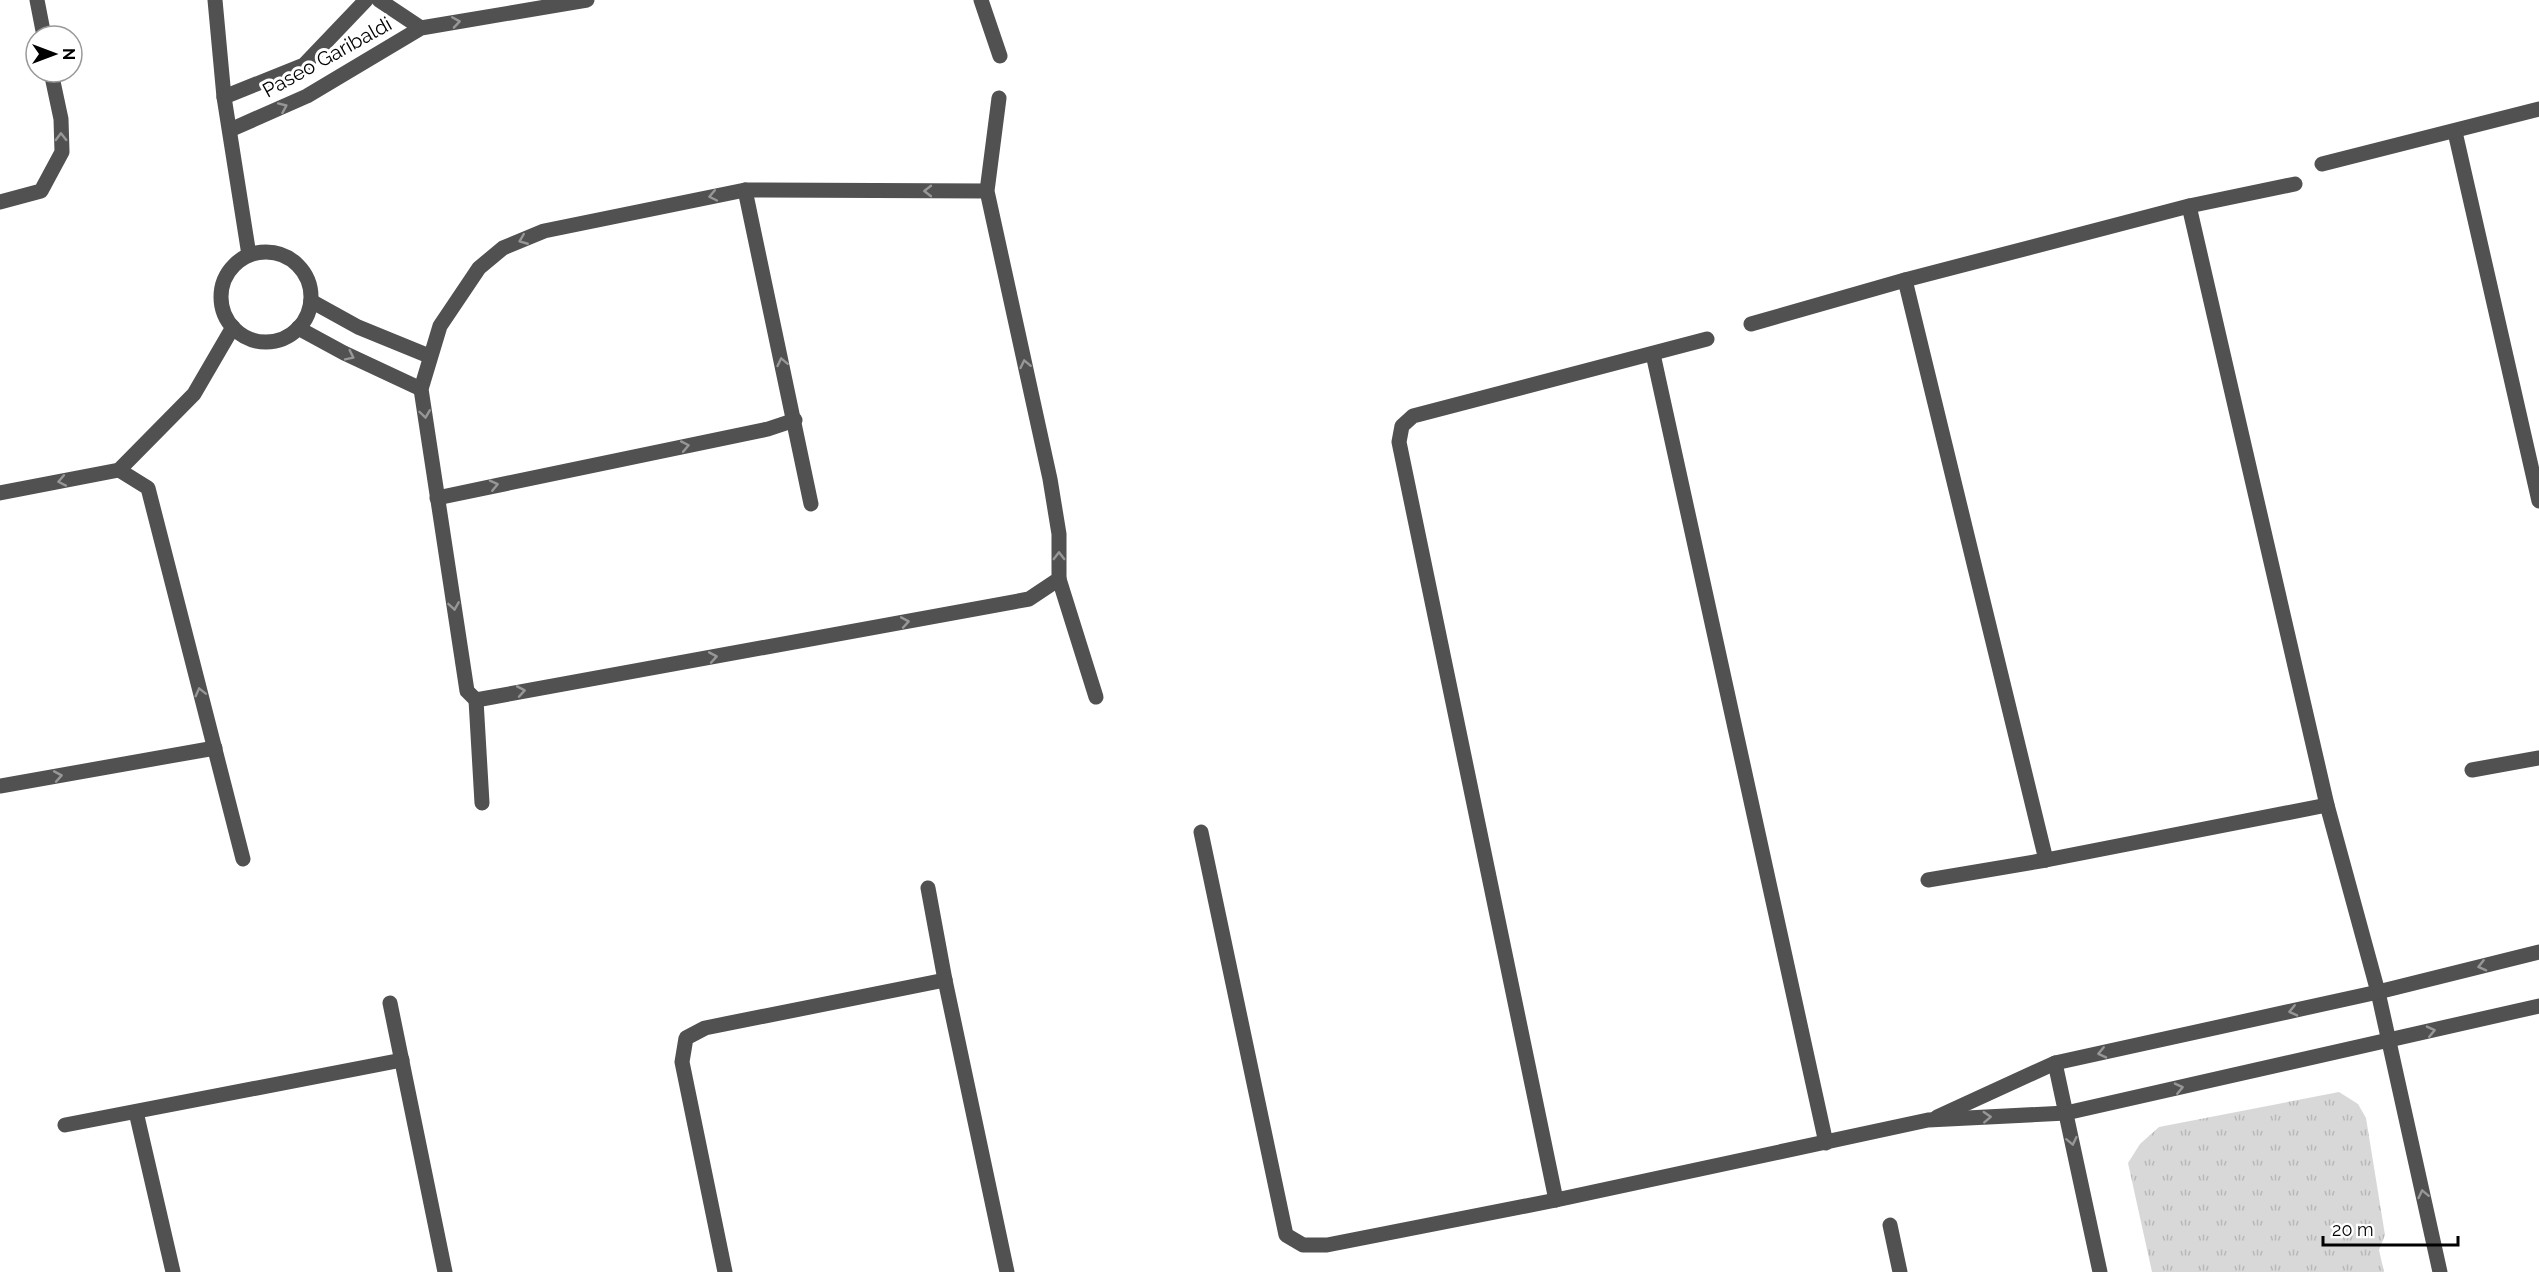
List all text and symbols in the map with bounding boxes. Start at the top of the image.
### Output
street label: Paseo Garibaldi [258,12,396,102]
one-way arrow [451,16,461,29]
north arrow [24,24,84,84]
text: N [59,48,78,60]
one-way arrow [277,102,288,114]
one-way arrow [55,133,67,142]
one-way arrow [924,185,933,197]
one-way arrow [708,189,718,202]
one-way arrow [519,233,530,245]
one-way arrow [344,348,355,360]
one-way arrow [776,358,789,368]
one-way arrow [1019,359,1032,369]
one-way arrow [418,409,430,418]
one-way arrow [680,440,690,453]
one-way arrow [57,474,67,487]
one-way arrow [489,479,499,492]
one-way arrow [1053,551,1065,560]
one-way arrow [447,601,460,611]
one-way arrow [899,616,909,629]
one-way arrow [708,651,718,663]
one-way arrow [516,686,526,698]
one-way arrow [195,687,208,697]
one-way arrow [52,770,62,783]
one-way arrow [2477,958,2487,971]
one-way arrow [2288,1003,2298,1016]
one-way arrow [2425,1026,2435,1039]
one-way arrow [2097,1046,2107,1059]
one-way arrow [2174,1082,2184,1095]
one-way arrow [1982,1111,1991,1124]
one-way arrow [2065,1136,2078,1146]
one-way arrow [2417,1190,2430,1200]
scale bar [2323,1209,2458,1247]
text: 20 m [2332,1219,2374,1240]

